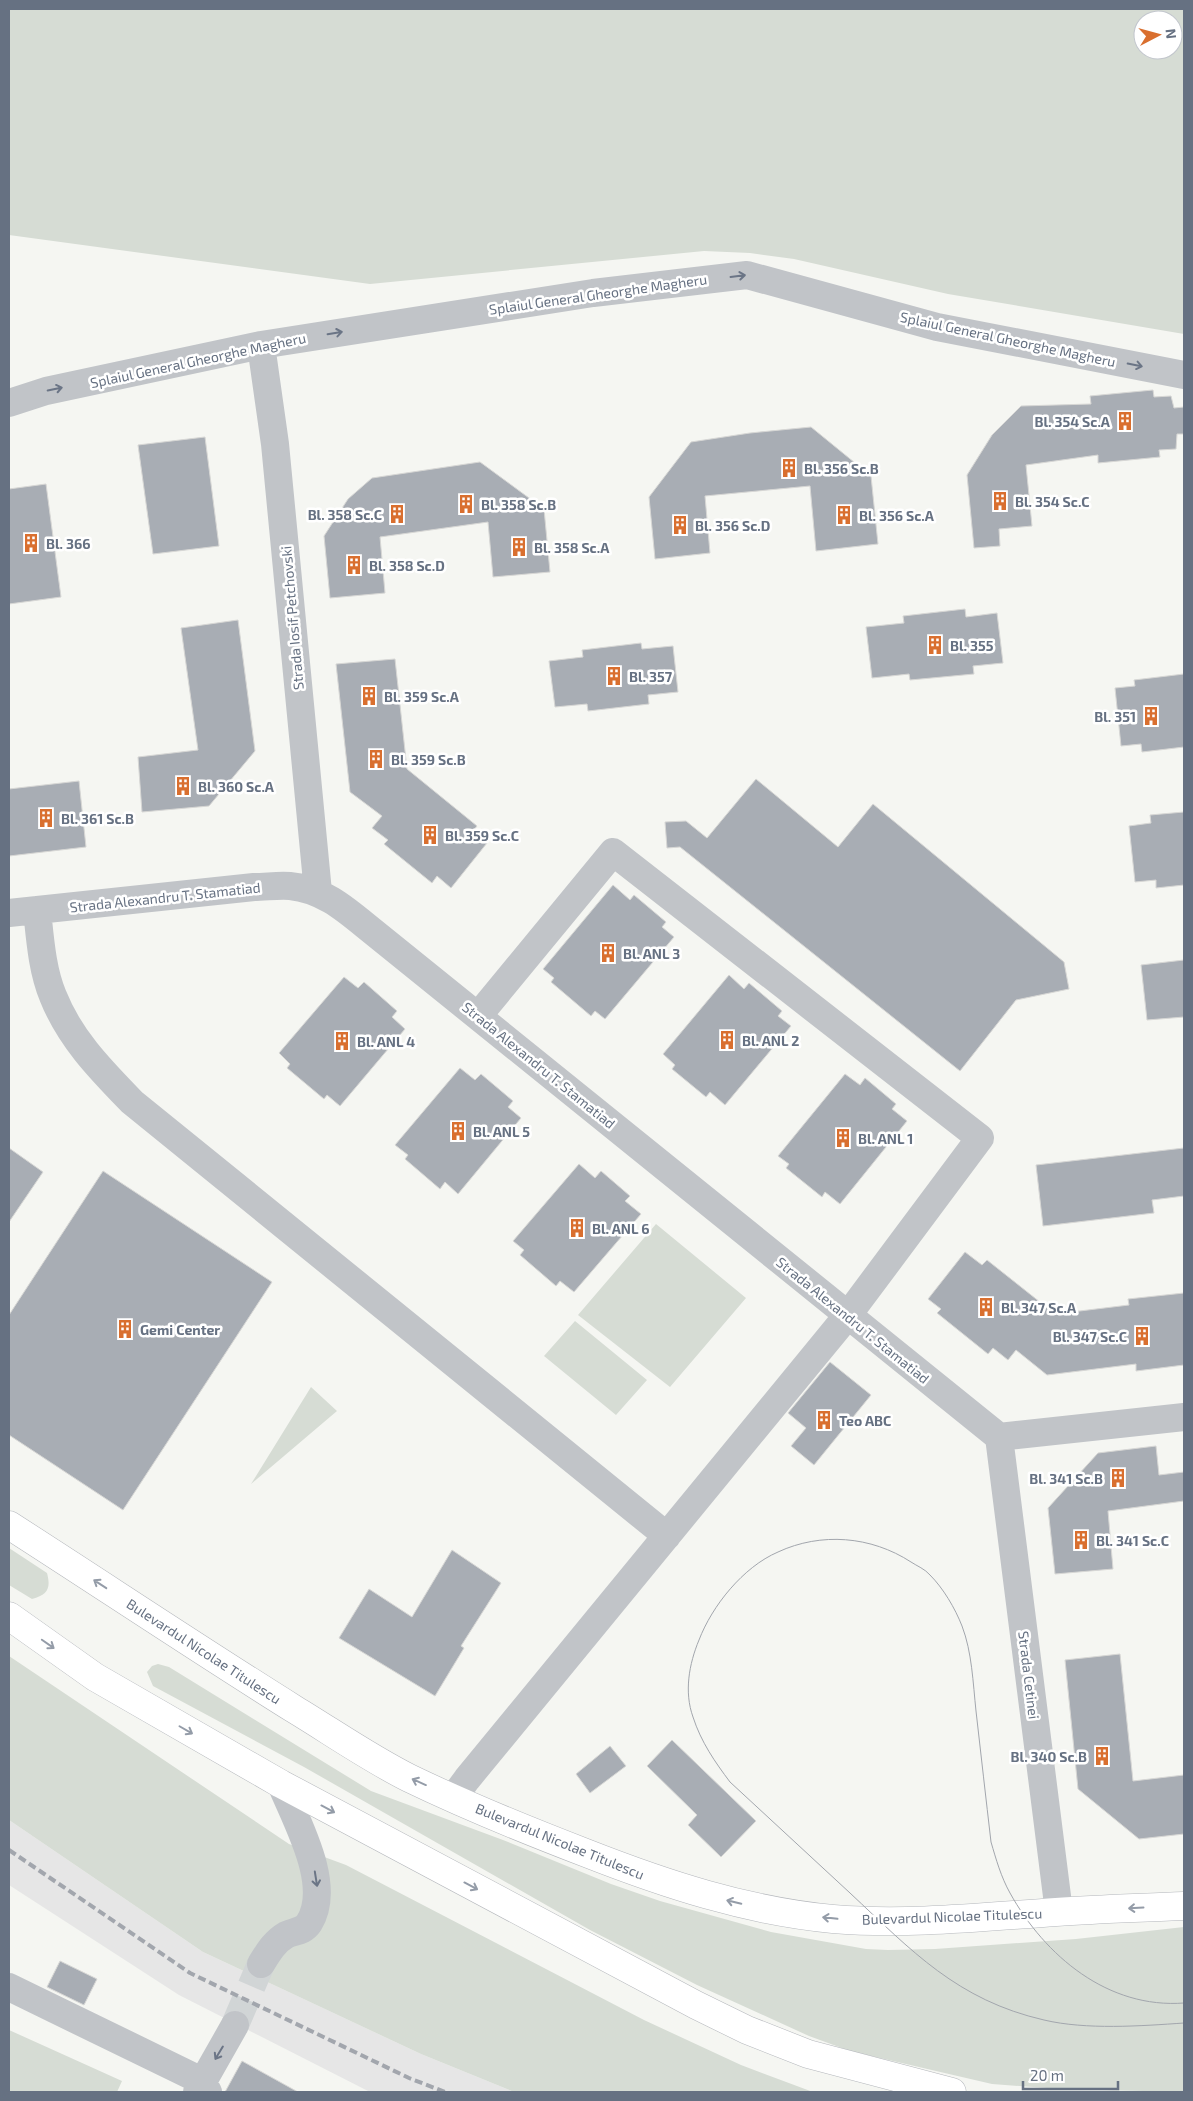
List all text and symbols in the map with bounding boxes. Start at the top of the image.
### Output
north arrow [1133,10,1183,60]
text: N [1162,28,1180,40]
street label: Splaiul General Gheorghe Magheru [488,270,708,318]
one-way arrow [730,271,746,281]
street label: Splaiul General Gheorghe Magheru [899,308,1117,370]
one-way arrow [326,328,342,338]
street label: Splaiul General Gheorghe Magheru [89,329,307,391]
one-way arrow [1126,361,1142,371]
one-way arrow [47,384,63,393]
building icon: Bl. 354 Sc.A [1114,410,1136,432]
place label: Bl. 354 Sc.A [1035,413,1111,430]
building icon: Bl. 356 Sc.B [778,457,800,479]
place label: Bl. 356 Sc.B [804,460,879,477]
building icon: Bl. 354 Sc.C [989,490,1011,512]
building icon: Bl. 358 Sc.B [455,493,477,515]
place label: Bl. 354 Sc.C [1015,493,1090,510]
place label: Bl. 358 Sc.B [481,496,556,513]
building icon: Bl. 358 Sc.C [386,503,408,525]
building icon: Bl. 356 Sc.A [833,504,855,526]
place label: Bl. 358 Sc.C [308,506,382,523]
place label: Bl. 356 Sc.A [859,507,935,524]
building icon: Bl. 356 Sc.D [669,514,691,536]
place label: Bl. 356 Sc.D [695,517,770,534]
building icon: Bl. 366 [20,532,42,554]
place label: Bl. 366 [46,535,90,552]
building icon: Bl. 358 Sc.A [508,536,530,558]
place label: Bl. 358 Sc.A [534,539,610,556]
street label: Strada Iosif Petchovski [277,545,307,691]
building icon: Bl. 358 Sc.D [343,554,365,576]
place label: Bl. 358 Sc.D [369,557,445,574]
building icon: Bl. 355 [924,634,946,656]
place label: Bl. 355 [950,637,994,654]
building icon: Bl. 357 [603,665,625,687]
place label: Bl. 357 [629,668,673,685]
building icon: Bl. 359 Sc.A [358,685,380,707]
place label: Bl. 359 Sc.A [384,688,460,705]
building icon: Bl. 351 [1140,705,1162,727]
place label: Bl. 351 [1094,708,1136,725]
building icon: Bl. 359 Sc.B [365,748,387,770]
place label: Bl. 359 Sc.B [391,751,466,768]
building icon: Bl. 360 Sc.A [172,775,194,797]
place label: Bl. 360 Sc.A [198,778,275,795]
building icon: Bl. 361 Sc.B [35,807,57,829]
place label: Bl. 361 Sc.B [61,810,134,827]
building icon: Bl. 359 Sc.C [419,824,441,846]
place label: Bl. 359 Sc.C [445,827,519,844]
street label: Strada Alexandru T. Stamatiad [69,879,261,915]
building icon: Bl. ANL 3 [597,942,619,964]
place label: Bl. ANL 3 [623,945,680,962]
street label: Strada Alexandru T. Stamatiad [459,998,619,1132]
building icon: Bl. ANL 2 [716,1029,738,1051]
building icon: Bl. ANL 4 [331,1030,353,1052]
place label: Bl. ANL 2 [742,1032,799,1049]
place label: Bl. ANL 4 [357,1033,415,1050]
building icon: Bl. ANL 5 [447,1120,469,1142]
place label: Bl. ANL 5 [473,1123,530,1140]
building icon: Bl. ANL 1 [832,1127,854,1149]
place label: Bl. ANL 1 [858,1130,913,1147]
building icon: Bl. ANL 6 [566,1217,588,1239]
place label: Bl. ANL 6 [592,1220,649,1237]
street label: Strada Alexandru T. Stamatiad [773,1253,933,1387]
building icon: Bl. 347 Sc.A [975,1296,997,1318]
place label: Bl. 347 Sc.A [1001,1299,1077,1316]
building icon: Gemi Center [114,1318,136,1340]
place label: Gemi Center [140,1321,220,1338]
building icon: Bl. 347 Sc.C [1131,1325,1153,1347]
place label: Bl. 347 Sc.C [1053,1328,1127,1345]
building icon: Teo ABC [813,1409,835,1431]
place label: Teo ABC [839,1412,891,1429]
building icon: Bl. 341 Sc.B [1107,1467,1129,1489]
place label: Bl. 341 Sc.B [1029,1470,1103,1487]
building icon: Bl. 341 Sc.C [1070,1529,1092,1551]
place label: Bl. 341 Sc.C [1096,1532,1169,1549]
one-way arrow [94,1578,108,1588]
street label: Bulevardul Nicolae Titulescu [124,1595,284,1707]
street label: Strada Cetinei [1015,1630,1043,1720]
one-way arrow [41,1639,55,1649]
one-way arrow [179,1725,193,1735]
building icon: Bl. 340 Sc.B [1091,1745,1113,1767]
place label: Bl. 340 Sc.B [1011,1748,1087,1765]
one-way arrow [412,1777,427,1787]
street label: Bulevardul Nicolae Titulescu [473,1799,647,1883]
one-way arrow [320,1805,335,1814]
one-way arrow [311,1871,321,1887]
one-way arrow [464,1881,479,1891]
one-way arrow [726,1897,742,1906]
street label: Bulevardul Nicolae Titulescu [862,1904,1042,1928]
one-way arrow [1128,1904,1144,1913]
one-way arrow [822,1913,838,1923]
one-way arrow [213,2045,223,2059]
scale bar [1023,2058,1118,2090]
text: 20 m [1030,2066,1064,2084]

